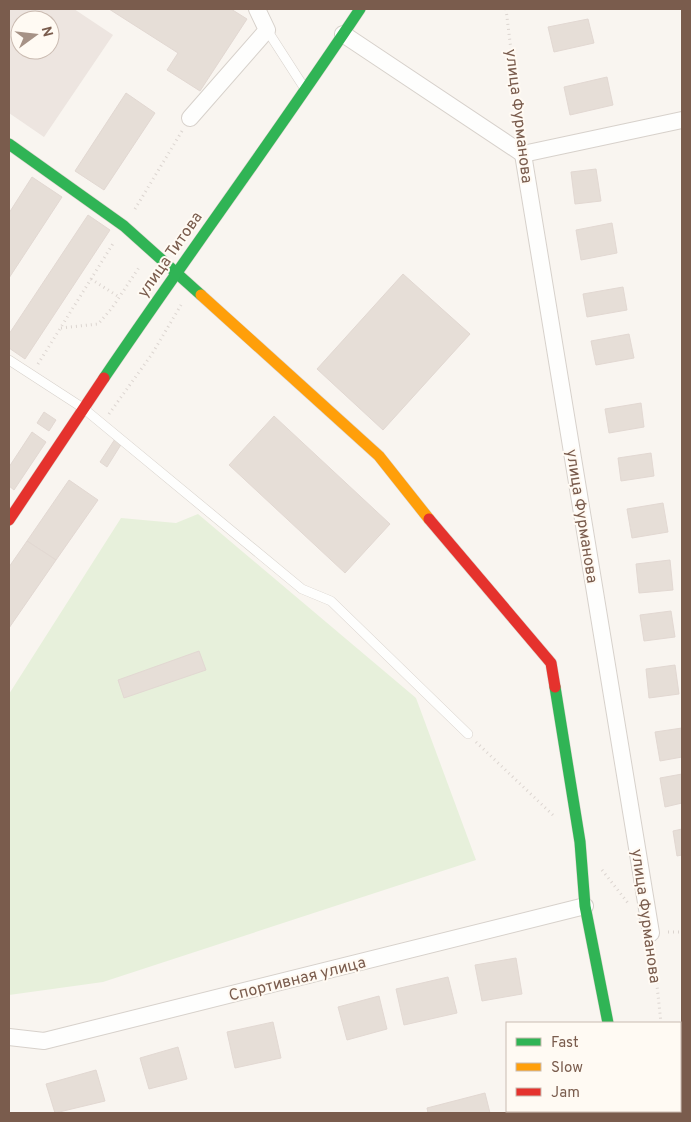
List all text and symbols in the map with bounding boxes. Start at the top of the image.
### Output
north arrow [10,10,60,60]
text: N [37,25,56,39]
street label: улица Фурманова [500,48,536,185]
street label: улица Титова [134,208,208,302]
street label: улица Фурманова [561,448,601,585]
street label: улица Фурманова [626,848,664,985]
street label: Спортивная улица [227,953,368,1007]
legend [506,1022,681,1112]
text: Fast [551,1034,579,1053]
text: Slow [551,1059,583,1078]
text: Jam [551,1084,580,1103]

